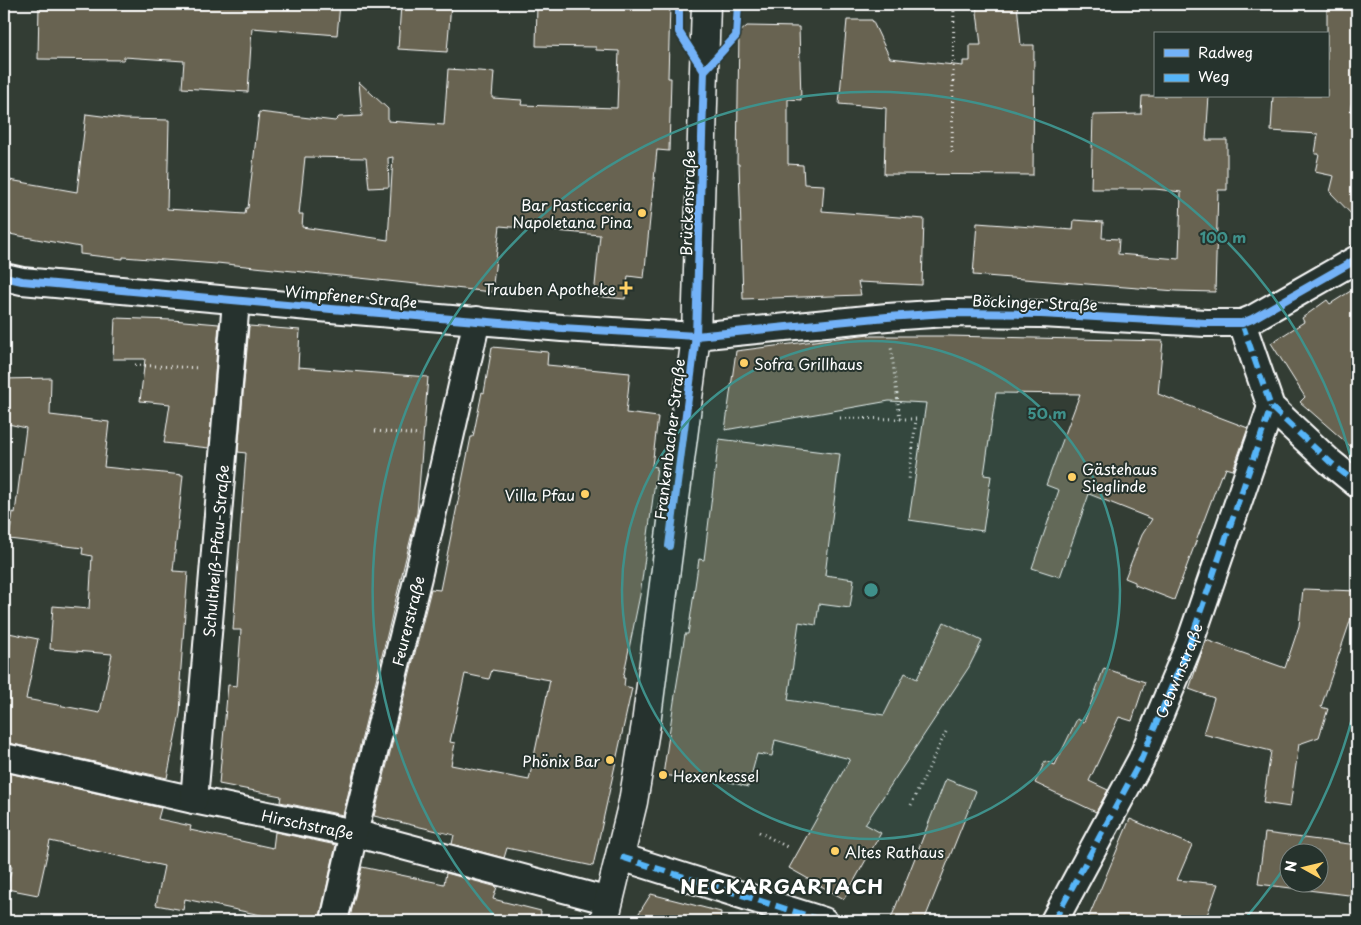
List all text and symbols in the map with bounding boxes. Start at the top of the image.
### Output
legend [1154,32,1328,98]
text: Radweg [1198,40,1253,63]
text: Weg [1198,64,1229,87]
street label: Brückenstraße [674,150,700,256]
place label: Bar Pasticceria Napoletana Pina [512,193,633,233]
marker: Bar Pasticceria Napoletana Pina [636,207,648,219]
text: 100 m [1200,225,1246,248]
place label: Trauben Apotheke [484,277,616,300]
street label: Wimpfener Straße [284,279,418,313]
marker: Trauben Apotheke [620,282,632,294]
street label: Böckinger Straße [972,288,1098,316]
place label: Sofra Grillhaus [754,352,863,375]
street label: Frankenbacher Straße [648,357,690,521]
marker: Sofra Grillhaus [738,357,750,369]
text: 50 m [1028,401,1066,424]
place label: Gästehaus Sieglinde [1082,457,1157,497]
street label: Schultheiß-Pfau-Straße [196,464,234,638]
marker: Gästehaus Sieglinde [1066,471,1078,483]
place label: Villa Pfau [505,483,575,506]
marker: Villa Pfau [579,488,591,500]
street label: Feurerstraße [385,573,429,668]
centre of rings [862,581,880,599]
street label: Gebwinstraße [1148,620,1207,721]
place label: Phönix Bar [522,749,600,772]
marker: Phönix Bar [604,754,616,766]
place label: Hexenkessel [673,764,759,787]
marker: Hexenkessel [657,769,669,781]
street label: Hirschstraße [260,803,356,844]
place label: Altes Rathaus [845,840,944,863]
north arrow [1278,842,1328,892]
marker: Altes Rathaus [829,845,841,857]
text: N [1279,859,1302,873]
district label: NECKARGARTACH [680,871,884,901]

